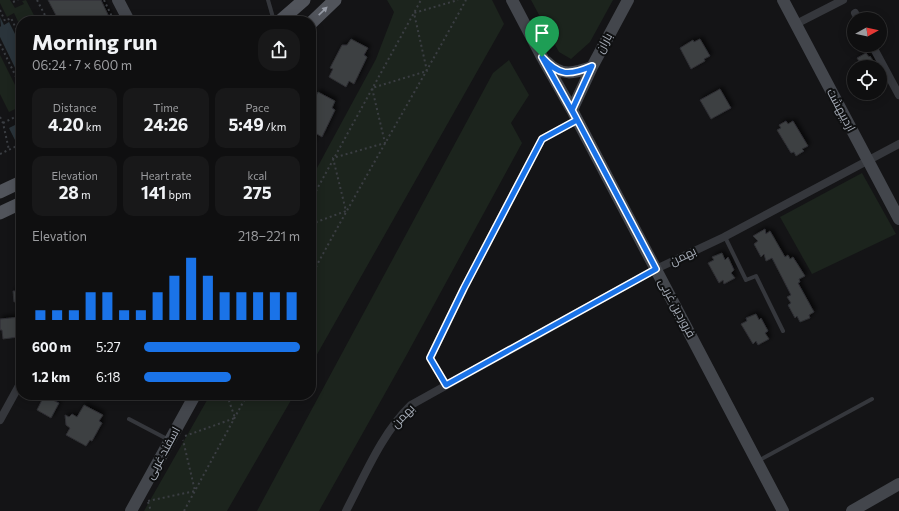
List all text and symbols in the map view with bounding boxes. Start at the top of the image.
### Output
one-way arrow [318,7,328,16]
north arrow [847,12,887,52]
map controls [847,12,887,100]
pin [525,16,559,57]
icon: arrive [531,22,553,44]
text: Morning run [32,28,158,55]
button: share [258,29,300,71]
street label: باران [592,30,615,56]
text: 06:24 · 7 × 600 m [32,57,132,73]
button: locate [847,60,887,100]
street label: اردیبهشت [824,86,859,134]
text: Distance [53,101,97,114]
text: Time [153,101,179,114]
text: Pace [245,101,269,114]
text: 4.20 [48,114,84,135]
text: 24:26 [144,114,188,135]
text: 5:49 [228,114,264,135]
text: km [84,120,101,133]
text: /km [264,120,286,133]
text: Elevation [51,169,98,182]
text: Heart rate [140,169,192,182]
text: kcal [247,169,267,182]
text: 28 [59,182,79,203]
text: 141 [141,182,166,203]
text: 275 [243,182,272,203]
text: m [79,188,91,201]
text: bpm [166,188,191,201]
text: Elevation [32,228,87,244]
text: 218–221 m [238,228,300,244]
street label: بهمن [667,243,698,268]
street label: فروردین غربی [656,276,699,340]
text: 600 m [32,339,71,355]
text: 5:27 [96,339,121,355]
text: 1.2 km [32,369,70,385]
text: 6:18 [96,369,120,385]
street label: بهمن [388,401,418,431]
street label: اسفند غربی [142,424,183,482]

